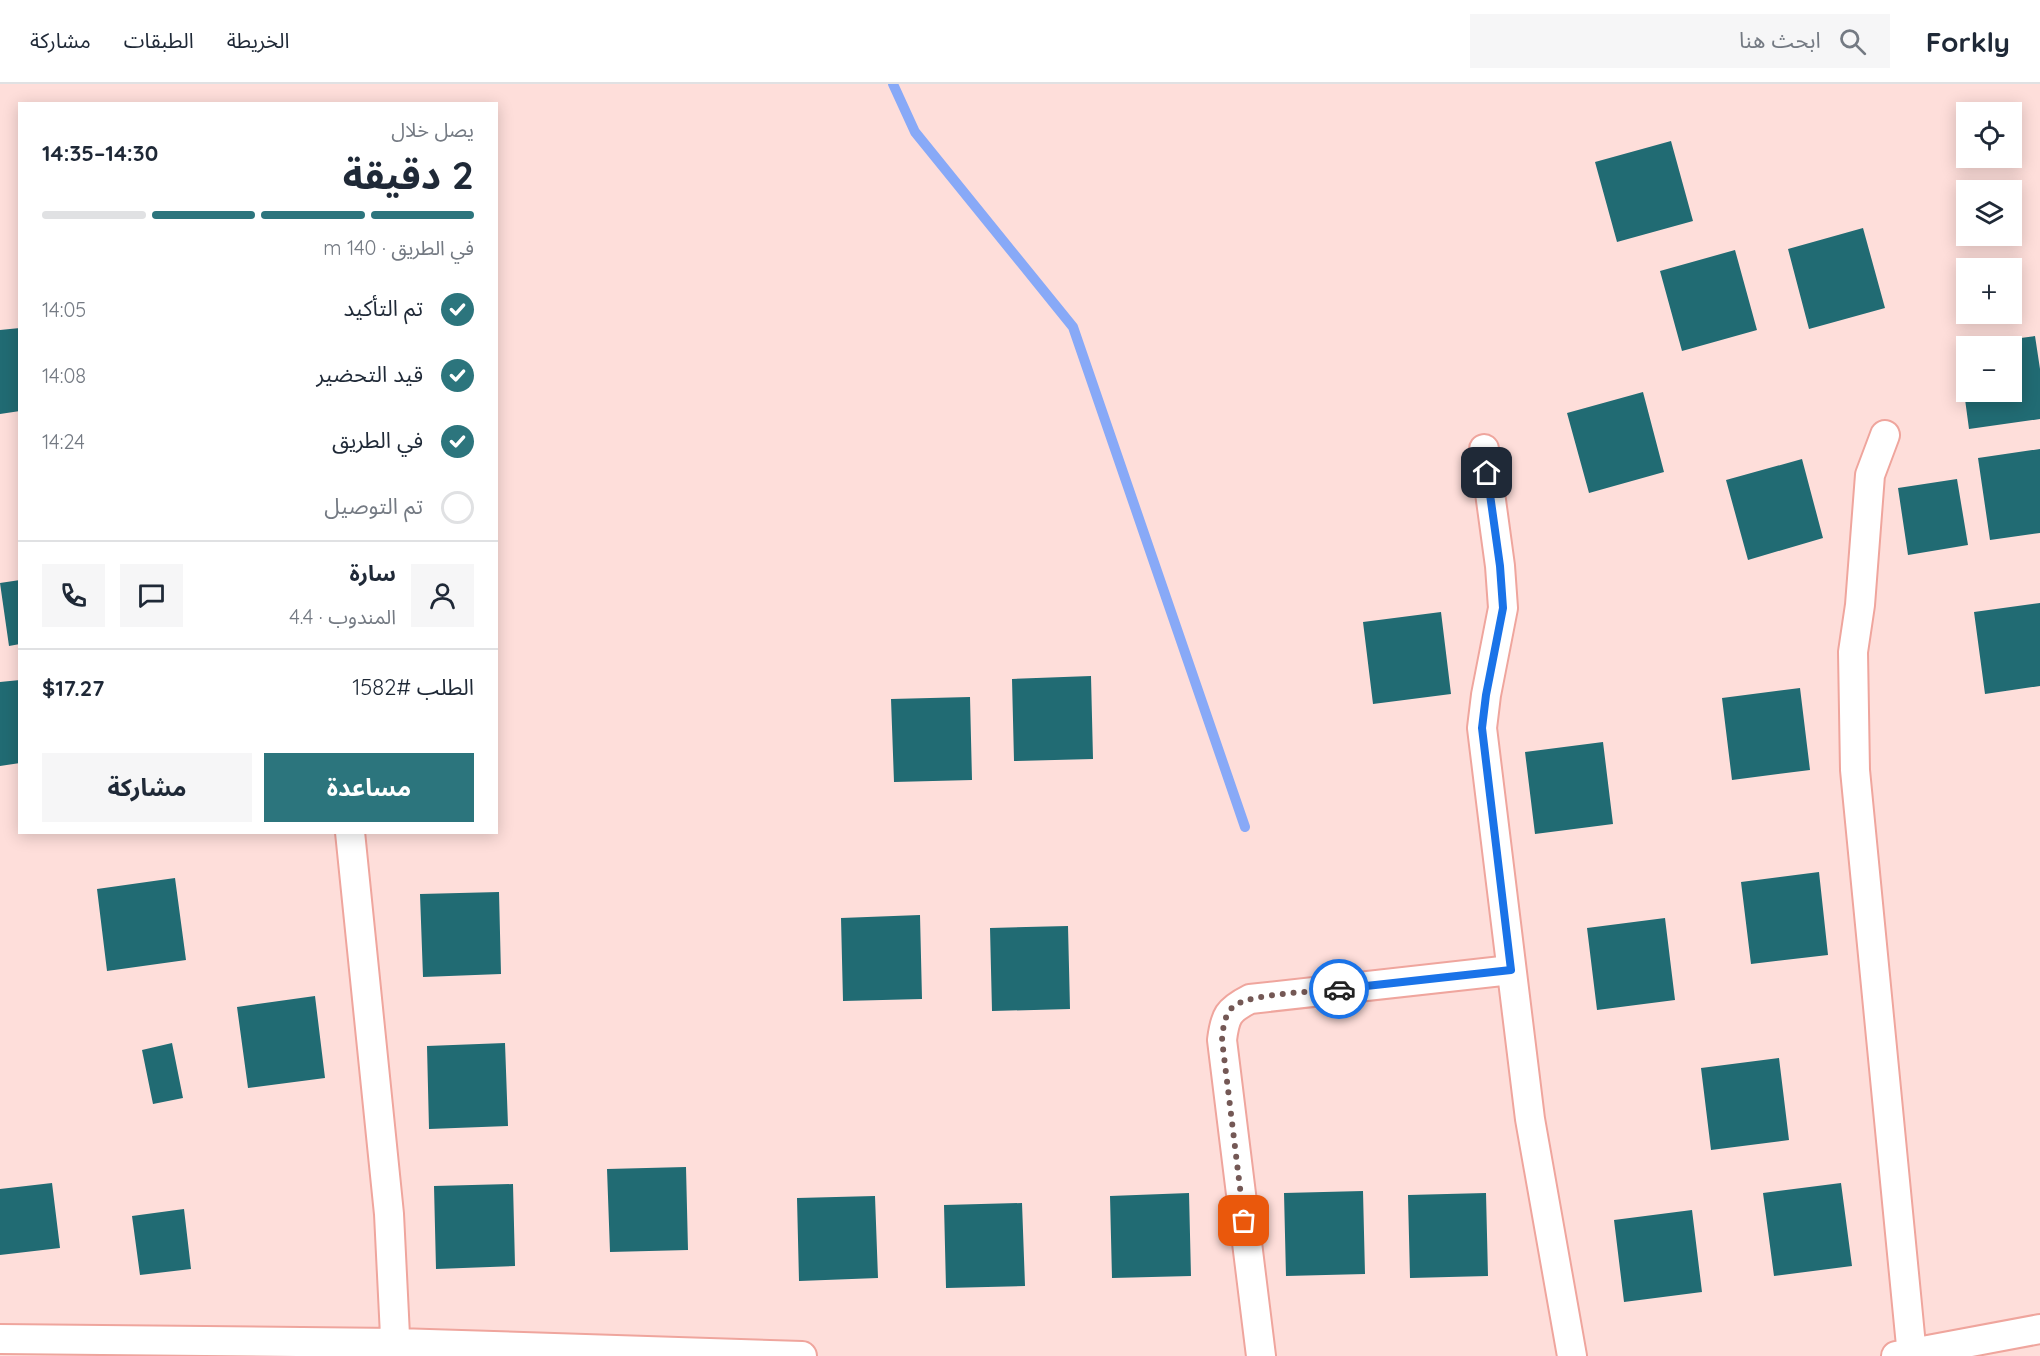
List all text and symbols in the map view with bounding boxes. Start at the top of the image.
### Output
search box [1470,14,1890,68]
text: Forkly [1926,24,2010,59]
icon: search [1836,25,1869,58]
text: ابحث هنا [1739,26,1821,54]
text: مشاركة [30,27,91,53]
text: الطبقات [124,27,194,53]
text: الخريطة [227,27,290,53]
map controls [1956,102,2022,402]
button: locate [1956,102,2022,168]
text: يصل خلال [391,117,474,142]
text: 14:30–14:35 [42,139,158,167]
text: 2 دقيقة [343,150,474,199]
button: layers [1956,180,2022,246]
text: في الطريق · 140 m [323,235,474,260]
button: + [1956,258,2022,324]
icon: check [441,293,474,326]
text: تم التأكيد [344,294,423,322]
text: 14:05 [42,297,86,322]
button: − [1956,336,2022,402]
icon: check [441,359,474,392]
text: قيد التحضير [316,360,423,388]
text: 14:08 [42,363,86,388]
icon: check [441,425,474,458]
text: في الطريق [332,426,423,454]
text: 14:24 [42,429,85,454]
pin [1461,447,1512,498]
icon: home [1470,456,1503,489]
text: تم التوصيل [324,492,423,520]
text: سارة [350,559,396,587]
button: phone [42,564,105,627]
button: chat [120,564,183,627]
button: person [411,564,474,627]
text: المندوب · 4.4 [289,604,396,629]
text: الطلب #1582 [352,673,474,701]
text: $17.27 [42,674,104,702]
button: مشاركة [42,753,252,822]
button: مساعدة [264,753,474,822]
courier [1309,959,1369,1019]
icon: car [1323,973,1356,1006]
pin [1218,1195,1269,1246]
icon: bag [1227,1204,1260,1237]

